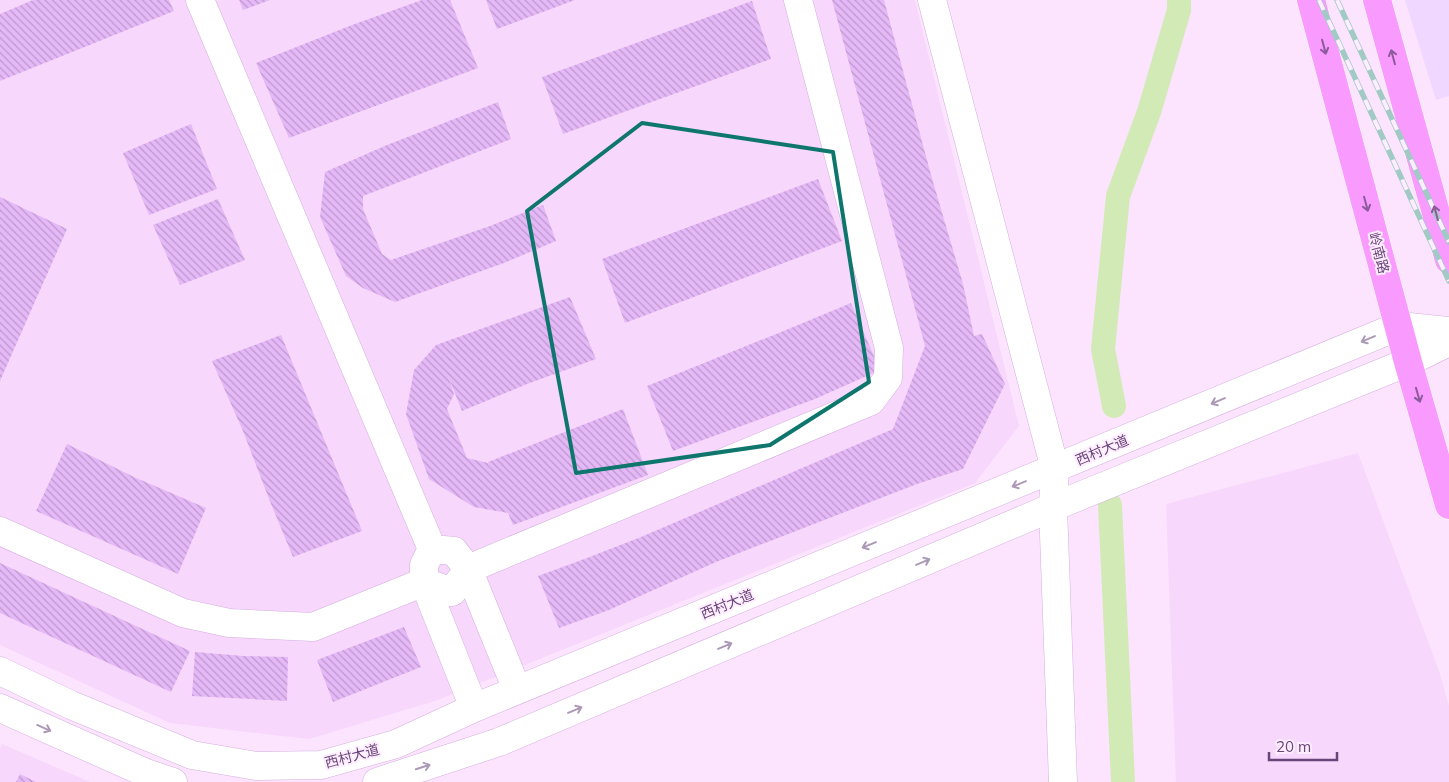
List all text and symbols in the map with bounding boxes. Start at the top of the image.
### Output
one-way arrow [1319,39,1329,55]
one-way arrow [1387,49,1397,65]
one-way arrow [1362,196,1371,212]
one-way arrow [1431,206,1440,222]
street label: 岭南路 [1365,230,1393,276]
one-way arrow [1361,334,1376,344]
one-way arrow [1413,386,1423,402]
one-way arrow [1211,397,1226,407]
street label: 西村大道 [1073,431,1131,469]
one-way arrow [1012,480,1027,489]
one-way arrow [862,541,877,551]
one-way arrow [915,557,930,567]
street label: 西村大道 [698,585,756,623]
one-way arrow [717,641,732,651]
one-way arrow [567,704,582,714]
one-way arrow [36,723,51,733]
scale bar [1269,730,1336,762]
text: 20 m [1276,737,1311,756]
street label: 西村大道 [323,740,381,772]
one-way arrow [415,762,431,771]

